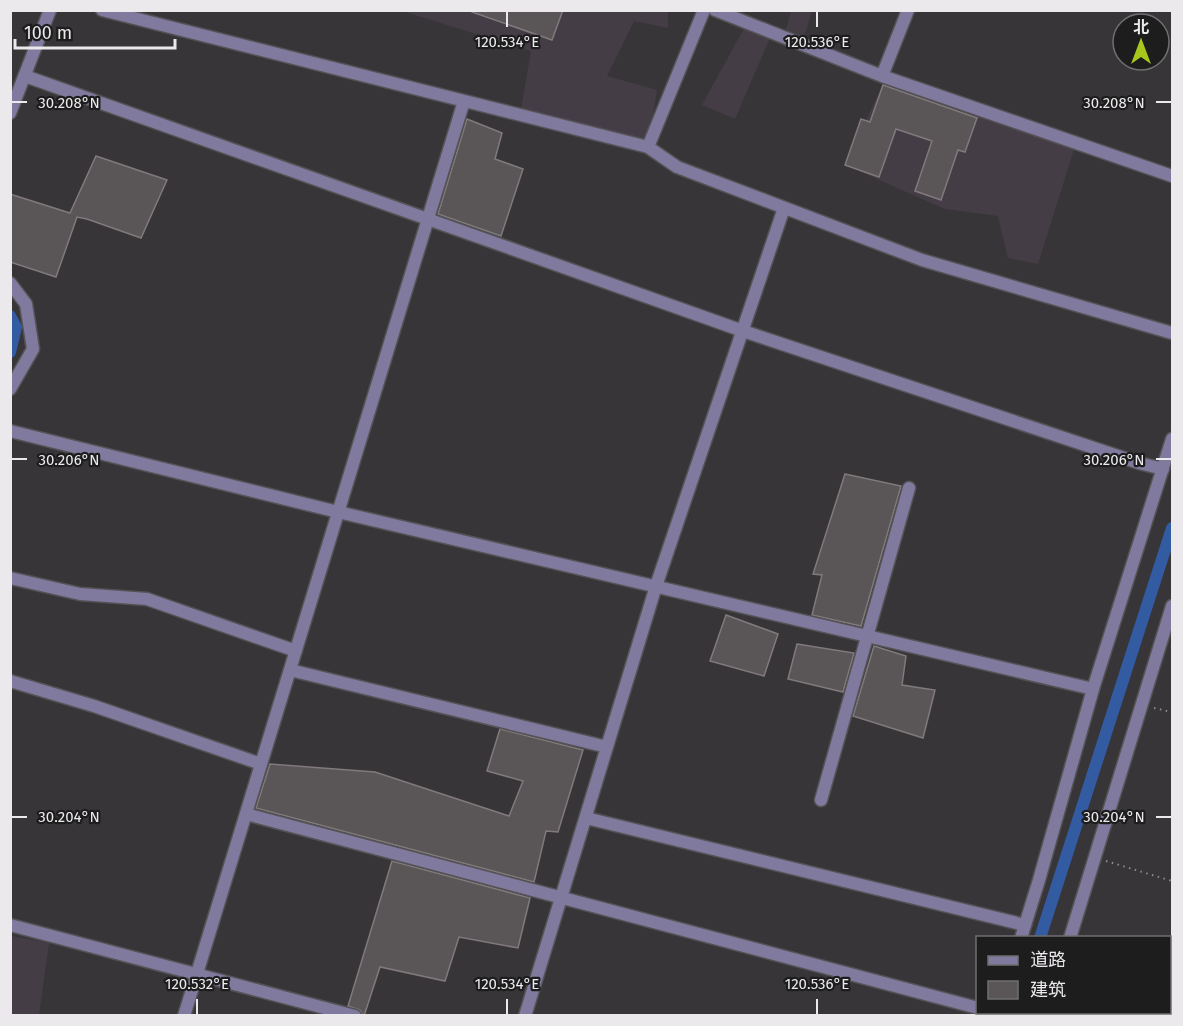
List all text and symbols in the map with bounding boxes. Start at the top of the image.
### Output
scale bar [15,12,176,50]
north arrow [1111,12,1171,72]
text: 北 [1133,18,1149,37]
text: 100 m [24,22,72,44]
text: 120.534°E [475,33,539,51]
text: 120.536°E [785,33,849,51]
text: 30.208°N [38,94,100,112]
text: 30.208°N [1083,94,1145,112]
text: 30.206°N [38,451,100,469]
text: 30.206°N [1083,451,1145,469]
text: 30.204°N [38,808,100,826]
text: 30.204°N [1083,808,1145,826]
legend [976,936,1171,1014]
text: 道路 [1030,949,1066,971]
text: 120.532°E [165,975,229,993]
text: 120.534°E [475,975,539,993]
text: 120.536°E [785,975,849,993]
text: 建筑 [1030,979,1066,1001]

